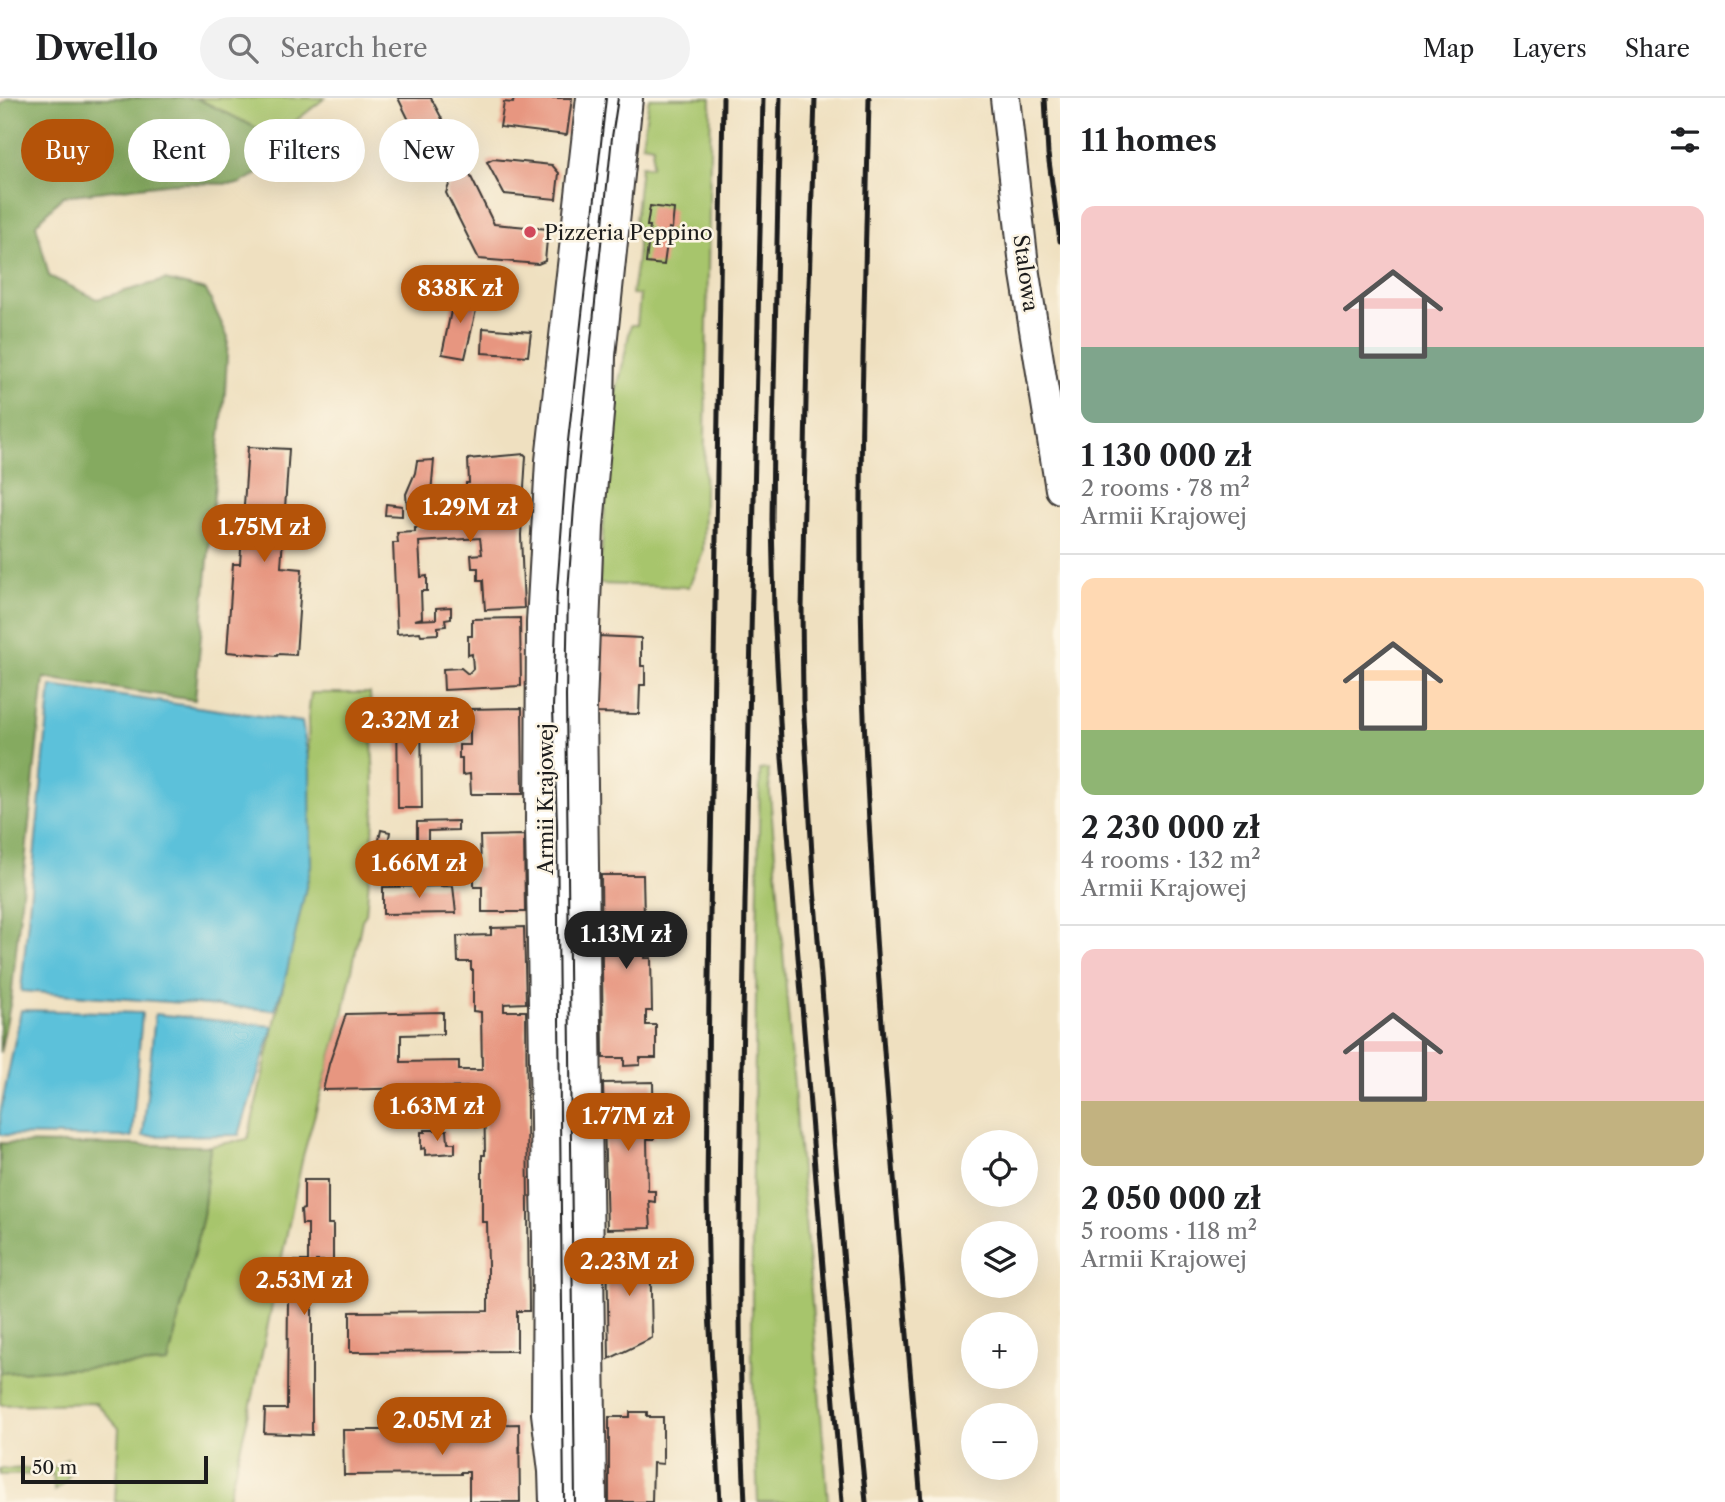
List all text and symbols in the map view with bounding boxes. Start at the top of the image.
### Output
search box [200,17,690,80]
text: Dwello [35,28,158,69]
icon: search [224,29,262,67]
text: Search here [280,32,428,64]
text: Map [1423,34,1474,63]
text: Layers [1512,34,1587,63]
text: Share [1625,34,1690,63]
chip: Buy [21,119,114,182]
chip: Rent [128,119,230,182]
chip: Filters [244,119,365,182]
chip: New [379,119,479,182]
icon: filters [1666,121,1704,159]
text: 11 homes [1081,122,1217,159]
place label: Pizzeria Peppino [544,220,713,245]
marker: Pizzeria Peppino [522,224,538,240]
street label: Stalowa [1008,233,1044,314]
icon: home [1330,251,1456,377]
pin: 838K zł [395,266,525,325]
text: 838K zł [417,274,503,302]
text: 1 130 000 zł [1081,437,1252,474]
text: 2 rooms · 78 m² [1081,474,1250,502]
pin: 1.29M zł [398,484,542,544]
text: 1.29M zł [422,493,518,521]
text: Armii Krajowej [1081,502,1247,530]
pin: 1.75M zł [192,504,336,564]
text: 1.75M zł [218,513,310,541]
icon: home [1330,623,1456,749]
pin: 2.32M zł [338,698,482,757]
text: 2.32M zł [361,706,459,734]
street label: Armii Krajowej [533,723,558,876]
text: 2 230 000 zł [1081,809,1260,846]
pin: 1.66M zł [347,840,491,900]
text: 4 rooms · 132 m² [1081,846,1261,874]
text: 1.66M zł [371,849,467,877]
text: Armii Krajowej [1081,874,1247,902]
pin: 1.13M zł [554,912,698,971]
text: 1.13M zł [580,920,672,948]
icon: home [1330,994,1456,1120]
pin: 1.63M zł [365,1084,509,1143]
text: 1.63M zł [390,1092,484,1120]
pin: 1.77M zł [556,1094,700,1153]
text: 1.77M zł [582,1102,674,1130]
map controls [961,1130,1038,1480]
button: locate [961,1130,1038,1207]
text: 2 050 000 zł [1081,1180,1261,1217]
text: 5 rooms · 118 m² [1081,1217,1257,1245]
button: layers [961,1221,1038,1298]
pin: 2.23M zł [557,1238,701,1298]
text: Armii Krajowej [1081,1245,1247,1273]
text: 2.23M zł [580,1247,678,1275]
pin: 2.53M zł [232,1258,376,1317]
text: 2.53M zł [255,1266,353,1294]
button: + [961,1312,1038,1389]
pin: 2.05M zł [370,1398,514,1457]
button: − [961,1403,1038,1480]
text: 2.05M zł [393,1406,491,1434]
scale bar [21,1453,208,1485]
text: 50 m [32,1456,77,1479]

